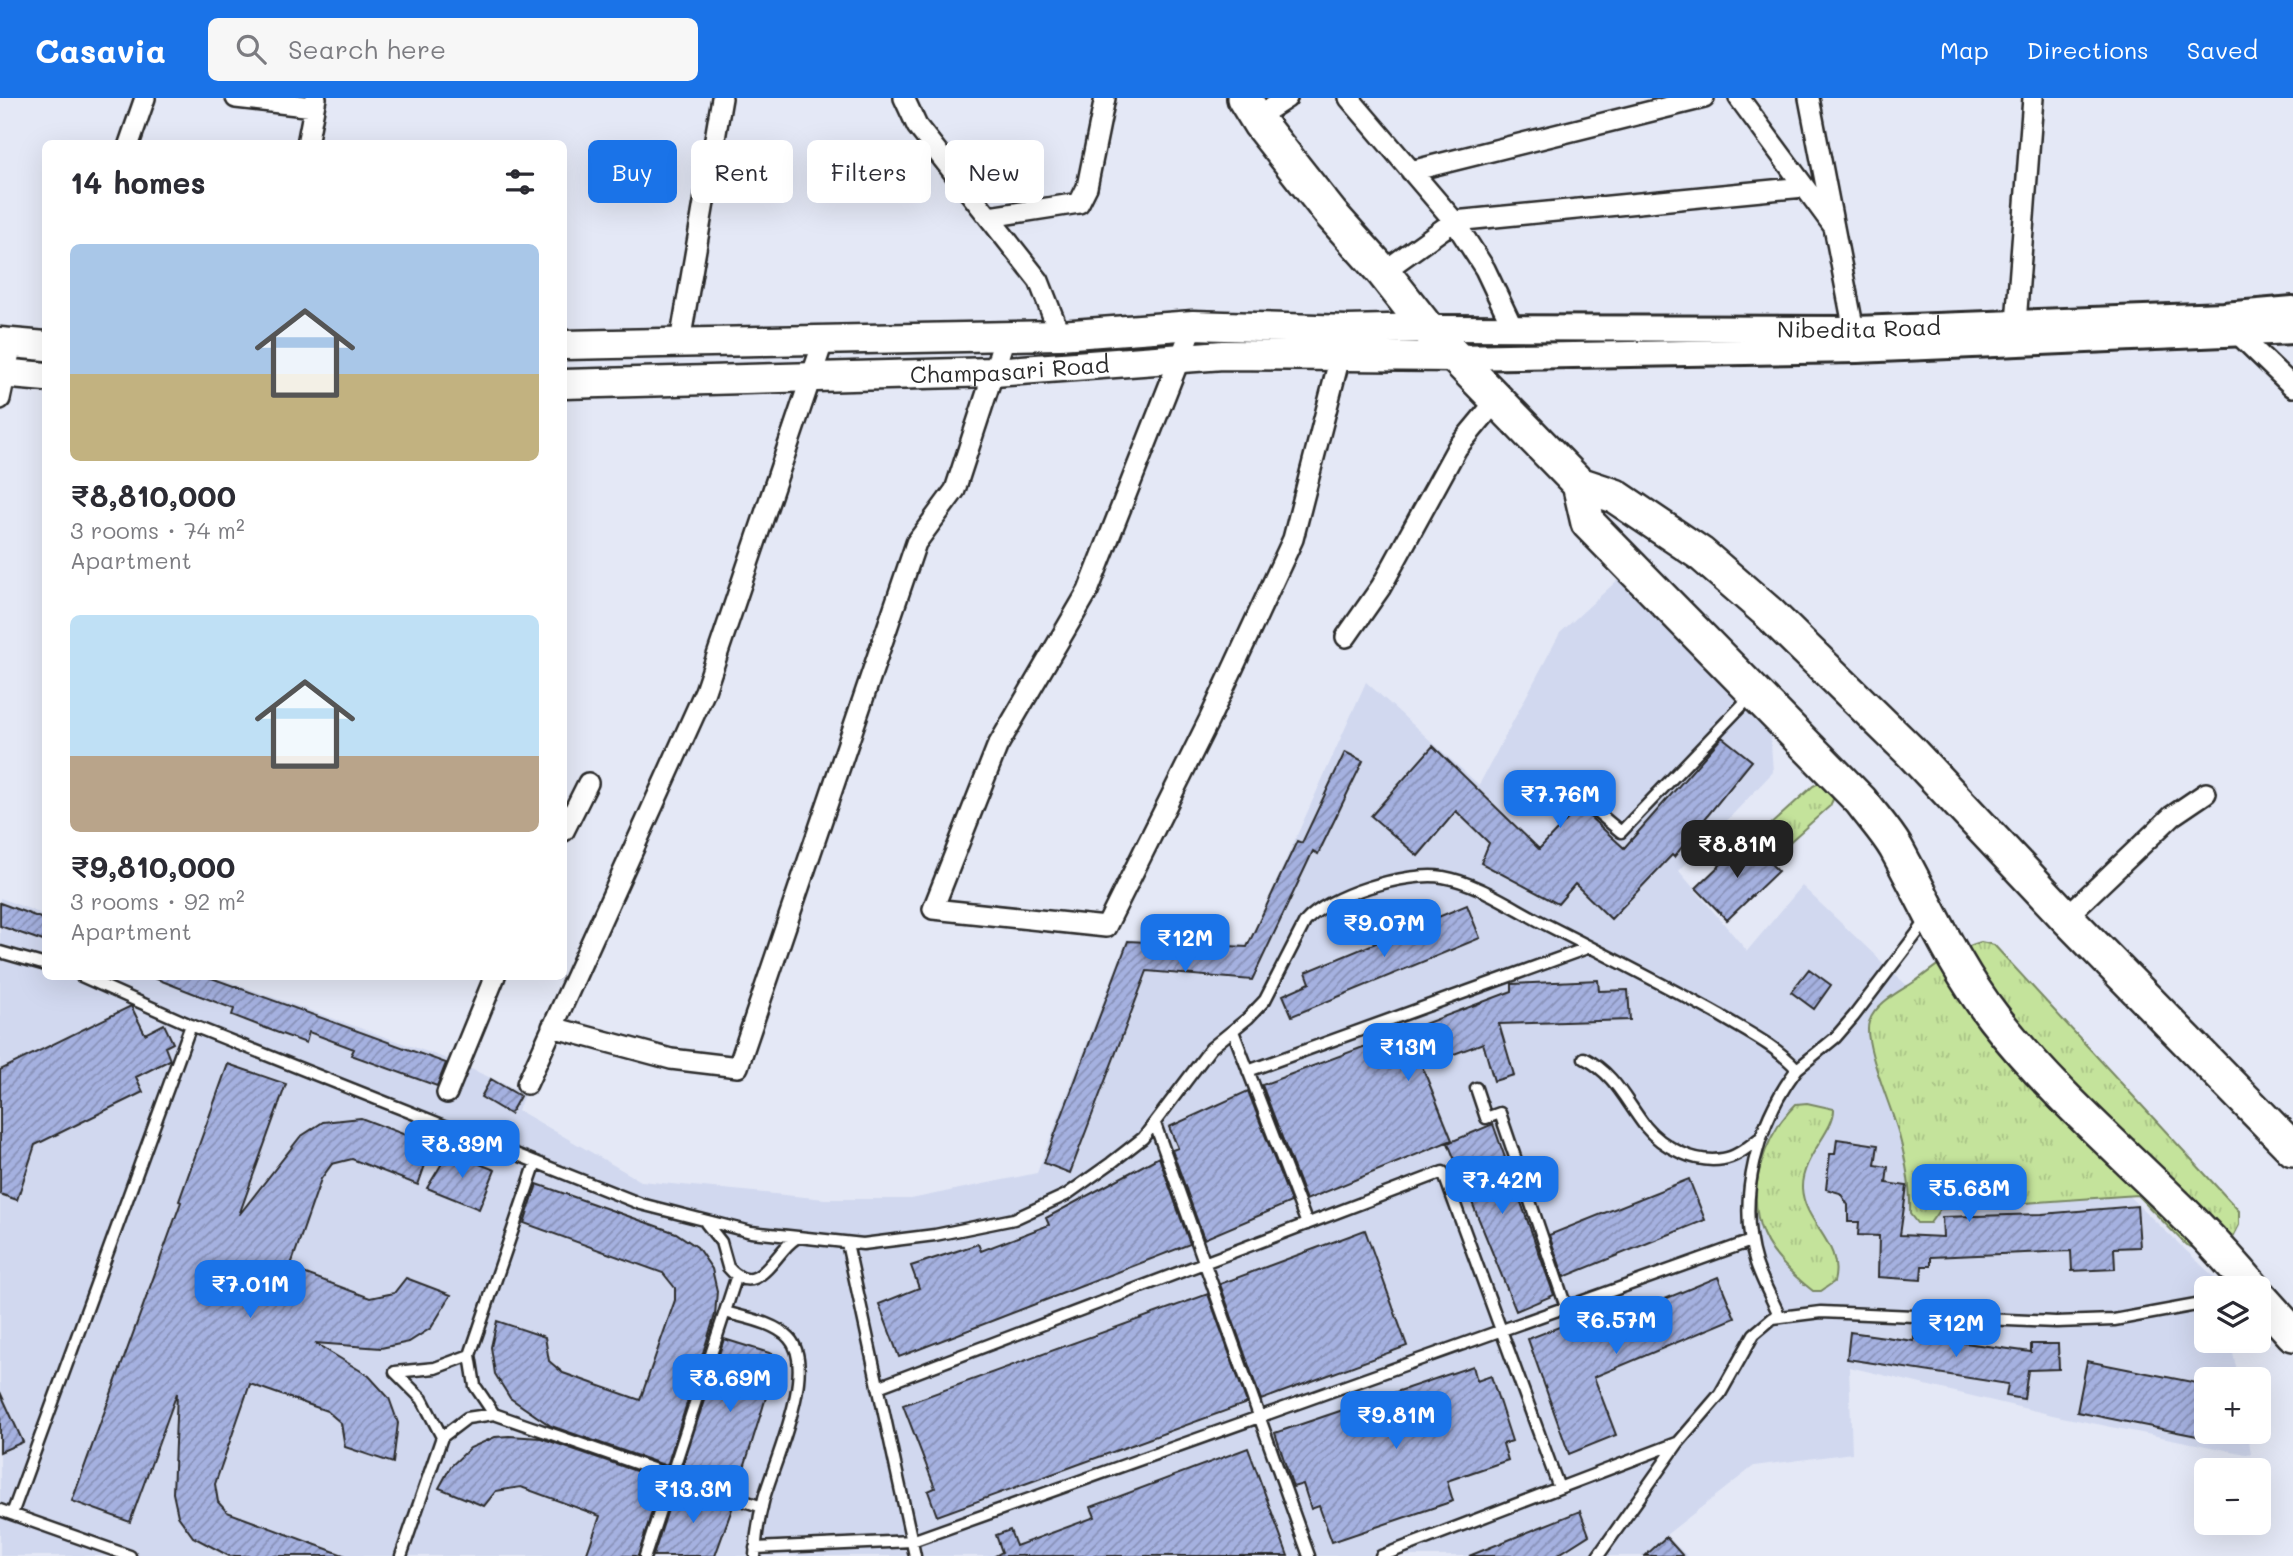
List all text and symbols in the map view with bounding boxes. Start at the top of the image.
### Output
search box [208,18,698,81]
text: Casavia [35,28,166,71]
icon: search [232,30,270,68]
text: Search here [288,32,446,66]
text: Map [1940,34,1989,65]
text: Directions [2027,34,2149,65]
text: Saved [2187,34,2258,65]
chip: Buy [588,140,677,203]
chip: Rent [691,140,793,203]
chip: Filters [807,140,931,203]
chip: New [945,140,1044,203]
text: 14 homes [70,162,206,202]
icon: filters [501,163,539,201]
icon: home [242,290,368,416]
street label: Nibedita Road [1777,311,1941,344]
street label: Champasari Road [910,348,1110,389]
text: ₹8,810,000 [70,475,236,515]
text: 3 rooms · 74 m² [70,515,245,545]
text: Apartment [70,545,192,575]
icon: home [242,661,368,787]
pin: ₹7.76M [1503,770,1617,830]
text: ₹7.76M [1520,778,1600,808]
pin: ₹8.81M [1680,820,1794,880]
text: ₹8.81M [1697,828,1777,858]
text: ₹9,810,000 [70,846,235,886]
text: 3 rooms · 92 m² [70,886,245,916]
pin: ₹9.07M [1327,900,1441,959]
text: ₹9.07M [1343,907,1425,937]
pin: ₹12M [1144,914,1226,974]
text: Apartment [70,916,192,946]
text: ₹12M [1157,922,1213,952]
pin: ₹13M [1367,1024,1449,1083]
text: ₹13M [1379,1031,1437,1061]
pin: ₹8.39M [405,1121,519,1180]
text: ₹8.39M [421,1128,503,1158]
pin: ₹7.42M [1445,1156,1559,1216]
text: ₹7.42M [1461,1164,1543,1194]
pin: ₹5.68M [1912,1164,2026,1224]
text: ₹5.68M [1928,1172,2010,1202]
pin: ₹7.01M [193,1260,307,1320]
text: ₹7.01M [211,1268,289,1298]
map controls [2194,1276,2271,1535]
button: layers [2194,1276,2271,1353]
pin: ₹6.57M [1559,1296,1673,1356]
pin: ₹12M [1915,1300,1997,1359]
text: ₹6.57M [1575,1304,1657,1334]
text: ₹12M [1928,1307,1984,1337]
pin: ₹8.69M [673,1354,787,1414]
text: ₹8.69M [689,1362,771,1392]
button: + [2194,1367,2271,1444]
pin: ₹9.81M [1339,1392,1453,1451]
text: ₹9.81M [1356,1399,1436,1429]
button: − [2194,1458,2271,1535]
pin: ₹13.3M [636,1466,750,1525]
text: ₹13.3M [654,1473,732,1503]

